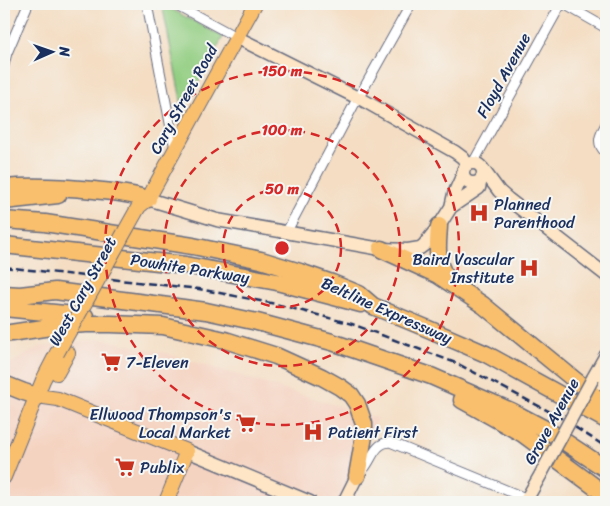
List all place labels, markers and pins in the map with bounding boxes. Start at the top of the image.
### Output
place label: Planned Parenthood [494,190,576,237]
hospital icon: Planned Parenthood [468,202,490,224]
centre of rings [273,239,291,257]
place label: Baird Vascular Institute [412,245,515,292]
hospital icon: Baird Vascular Institute [518,257,540,279]
place label: 7-Eleven [126,348,189,377]
supermarket icon: 7-Eleven [100,351,122,373]
place label: Ellwood Thompson's Local Market [90,400,232,447]
supermarket icon: Ellwood Thompson's Local Market [235,412,257,434]
place label: Patient First [328,418,418,447]
hospital icon: Patient First [302,421,324,443]
place label: Publix [140,453,185,482]
supermarket icon: Publix [114,456,136,478]

